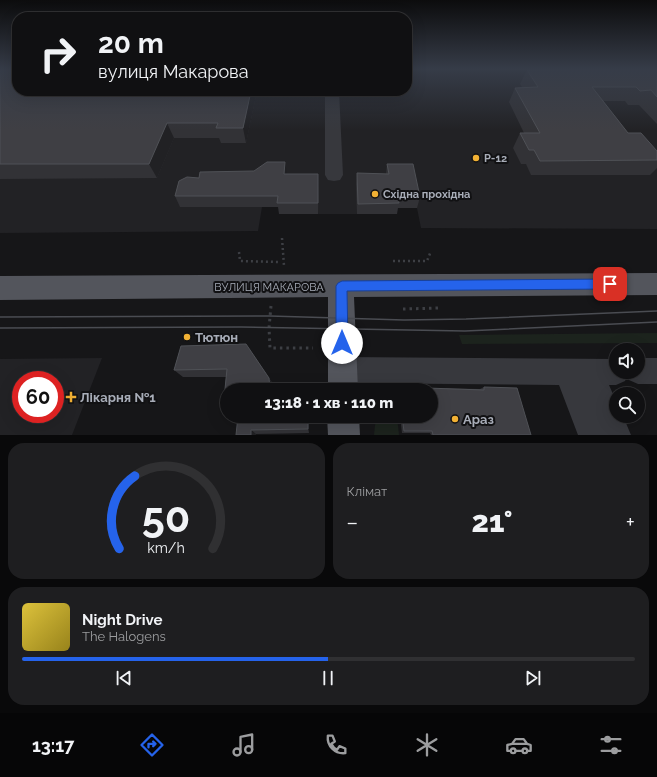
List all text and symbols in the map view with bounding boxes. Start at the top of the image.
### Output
text: 20 m [98,27,164,60]
icon: right [32,28,84,80]
text: вулиця Макарова [98,61,249,82]
place label: Р-12 [484,152,507,165]
marker: Р-12 [471,153,481,163]
place label: Східна прохідна [383,188,470,201]
marker: Східна прохідна [370,189,380,199]
pin [593,267,627,301]
icon: arrive [599,273,621,295]
street label: ВУЛИЦЯ МАКАРОВА [214,281,324,294]
position arrow [321,322,363,364]
place label: Тютюн [195,330,238,345]
marker: Тютюн [182,332,192,342]
map controls [609,343,645,423]
button: sound [609,343,645,379]
speed limit sign: 60 [12,371,64,423]
button: search [609,387,645,423]
place label: Лікарня №1 [80,390,156,405]
marker: Лікарня №1 [65,391,77,403]
text: 13:18 · 1 хв · 110 m [265,394,393,412]
place label: Араз [463,412,494,427]
marker: Араз [450,414,460,424]
text: Клімат [347,484,387,499]
text: 50 [142,493,191,542]
text: 21° [472,504,513,539]
text: − [347,509,358,535]
text: + [626,509,635,535]
text: km/h [147,540,185,556]
text: Night Drive [82,611,162,629]
text: The Halogens [82,629,166,644]
icon: previous [113,667,135,689]
icon: pause [317,667,339,689]
icon: next [522,667,544,689]
icon: directions [138,731,166,759]
icon: music [230,731,258,759]
icon: phone [322,731,350,759]
icon: climate [413,731,441,759]
icon: car [505,731,533,759]
icon: filters [597,731,625,759]
text: 13:17 [32,735,74,756]

